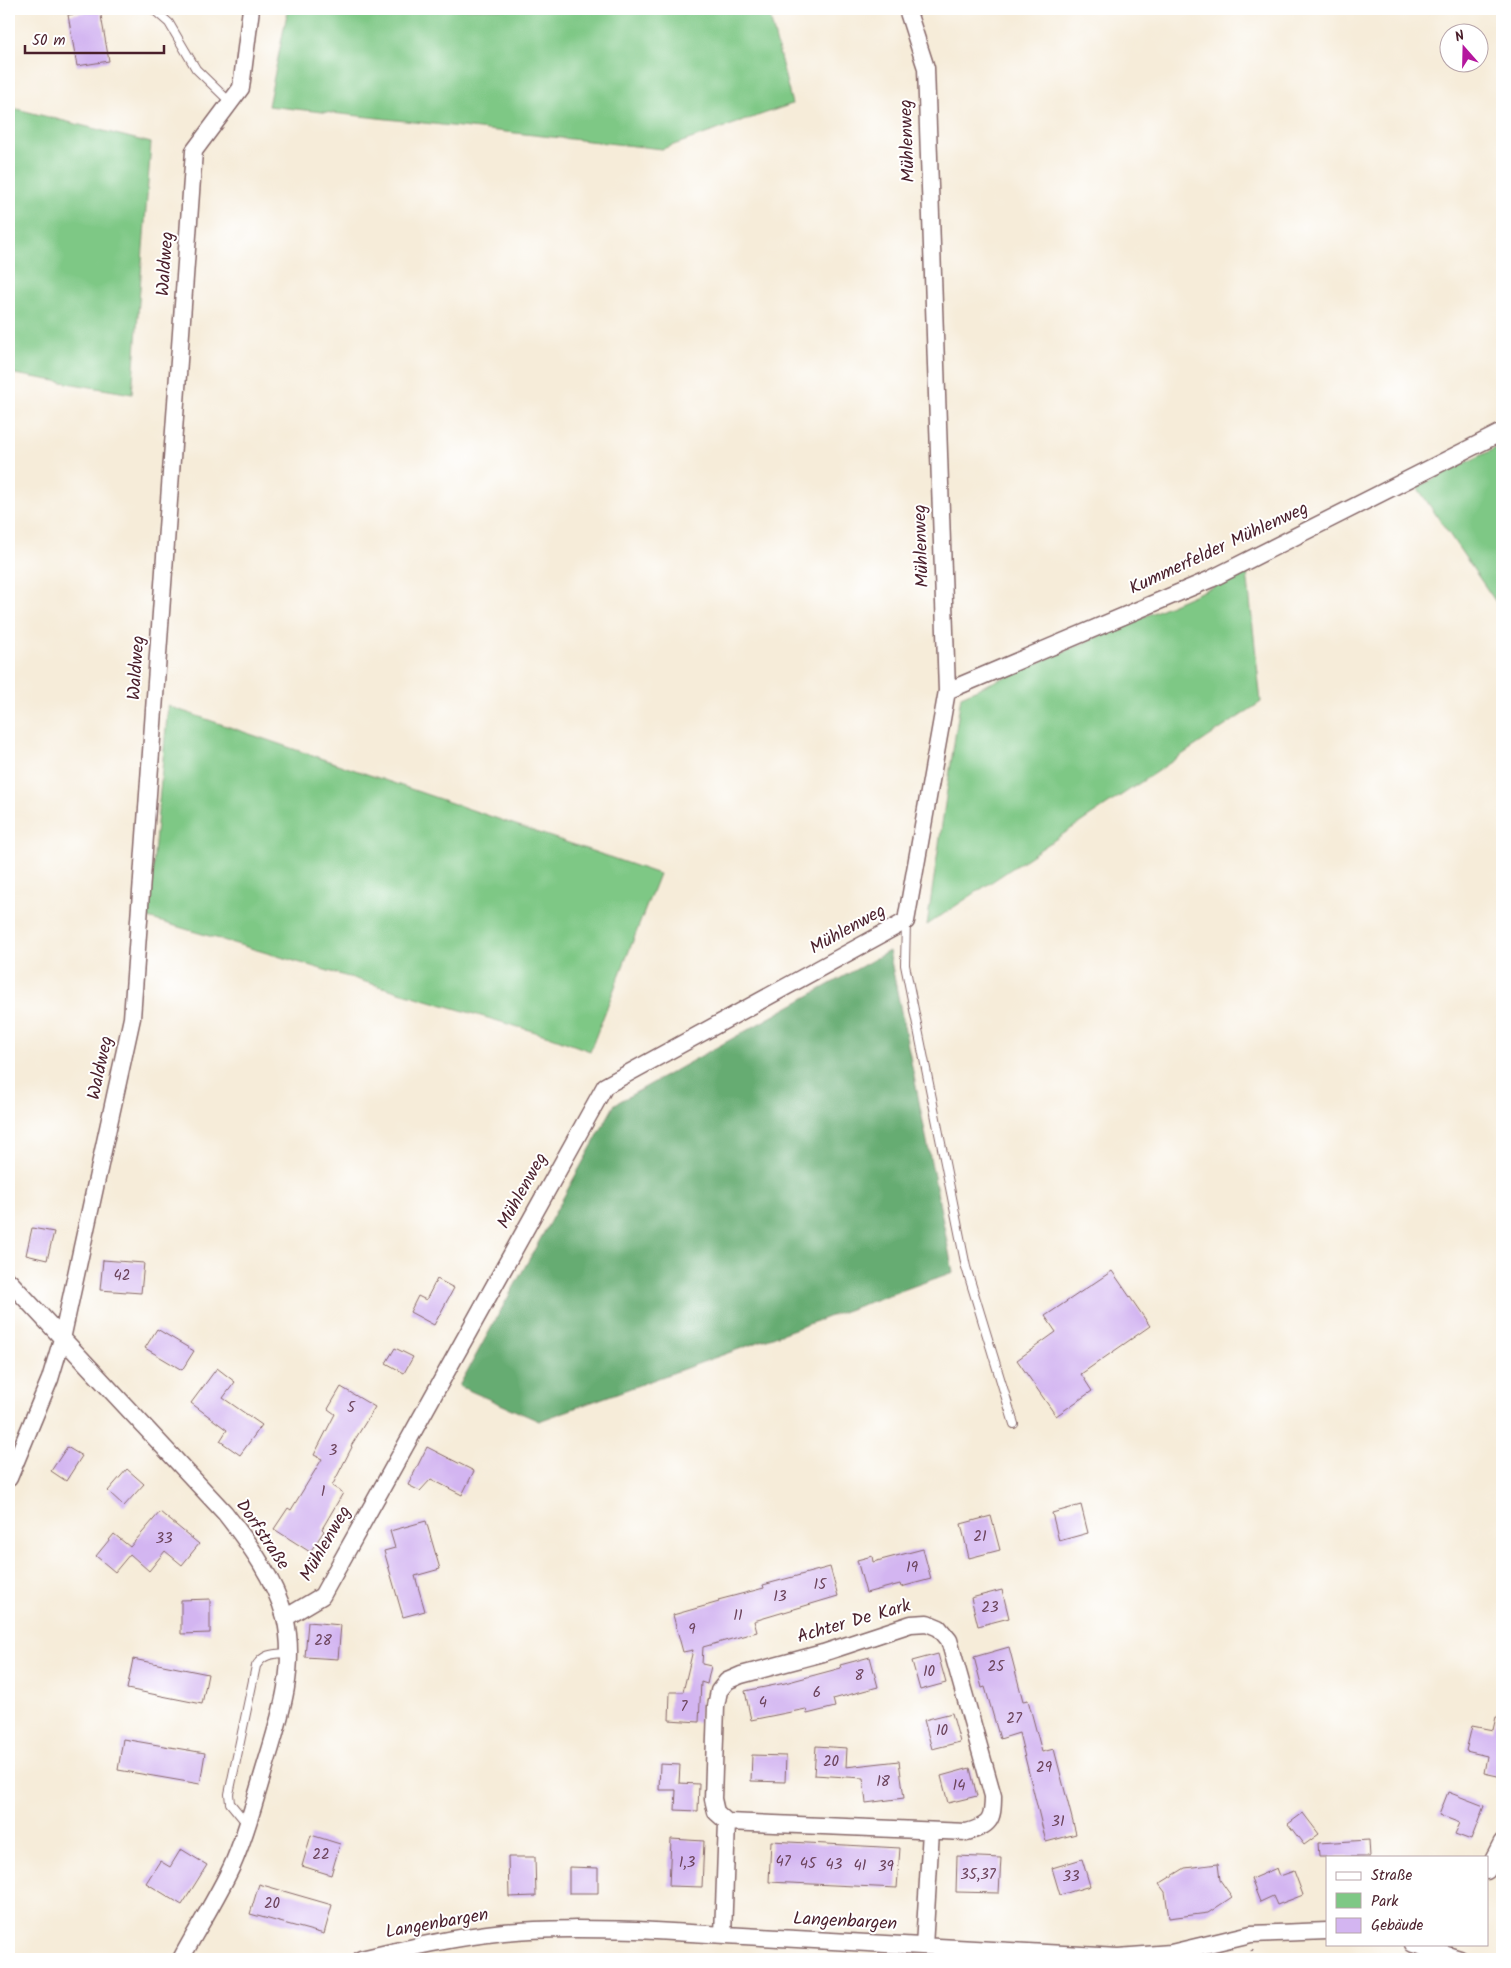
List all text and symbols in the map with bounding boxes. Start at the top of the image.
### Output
scale bar [25,22,164,54]
north arrow [1438,22,1488,72]
text: N [1452,25,1468,49]
text: 50 m [32,29,66,53]
street label: Mühlenweg [892,99,924,183]
street label: Waldweg [149,231,183,297]
street label: Kummerfelder Mühlenweg [1125,495,1313,603]
street label: Mühlenweg [906,504,938,588]
street label: Waldweg [120,635,154,701]
street label: Mühlenweg [805,897,891,963]
street label: Waldweg [80,1033,122,1103]
street label: Mühlenweg [490,1148,556,1234]
house number: 42 [114,1264,130,1288]
house number: 5 [347,1396,356,1420]
house number: 3 [329,1439,338,1463]
house number: 1 [321,1480,326,1504]
street label: Dorfstraße [228,1494,296,1576]
street label: Mühlenweg [293,1501,359,1587]
house number: 21 [973,1525,987,1549]
house number: 33 [155,1527,173,1551]
house number: 19 [906,1556,919,1580]
house number: 15 [814,1573,827,1597]
house number: 13 [773,1585,787,1609]
street label: Achter De Kark [794,1592,915,1652]
house number: 23 [981,1596,999,1620]
house number: 11 [733,1604,743,1628]
house number: 9 [688,1618,696,1642]
house number: 28 [314,1629,333,1653]
house number: 25 [988,1655,1005,1679]
house number: 10 [923,1660,936,1684]
house number: 8 [854,1664,864,1688]
house number: 6 [813,1681,821,1705]
house number: 4 [759,1691,767,1715]
house number: 7 [681,1695,689,1719]
house number: 27 [1006,1707,1023,1731]
house number: 10 [936,1719,949,1743]
house number: 20 [823,1750,840,1774]
house number: 29 [1036,1756,1053,1780]
house number: 18 [876,1770,891,1794]
house number: 14 [953,1774,965,1798]
house number: 31 [1051,1810,1065,1834]
house number: 22 [312,1843,330,1867]
house number: 47 [775,1850,792,1874]
house number: 1,3 [679,1851,696,1875]
house number: 45 [800,1852,817,1876]
house number: 43 [826,1853,843,1877]
house number: 41 [854,1854,867,1878]
house number: 39 [878,1855,895,1879]
legend [1326,1856,1488,1946]
house number: 35,37 [960,1863,997,1887]
text: Straße [1371,1864,1413,1888]
house number: 33 [1062,1865,1080,1889]
text: Park [1371,1890,1399,1914]
house number: 20 [264,1892,281,1916]
street label: Langenbargen [383,1901,491,1947]
street label: Langenbargen [792,1905,898,1939]
text: Gebäude [1371,1914,1424,1938]

